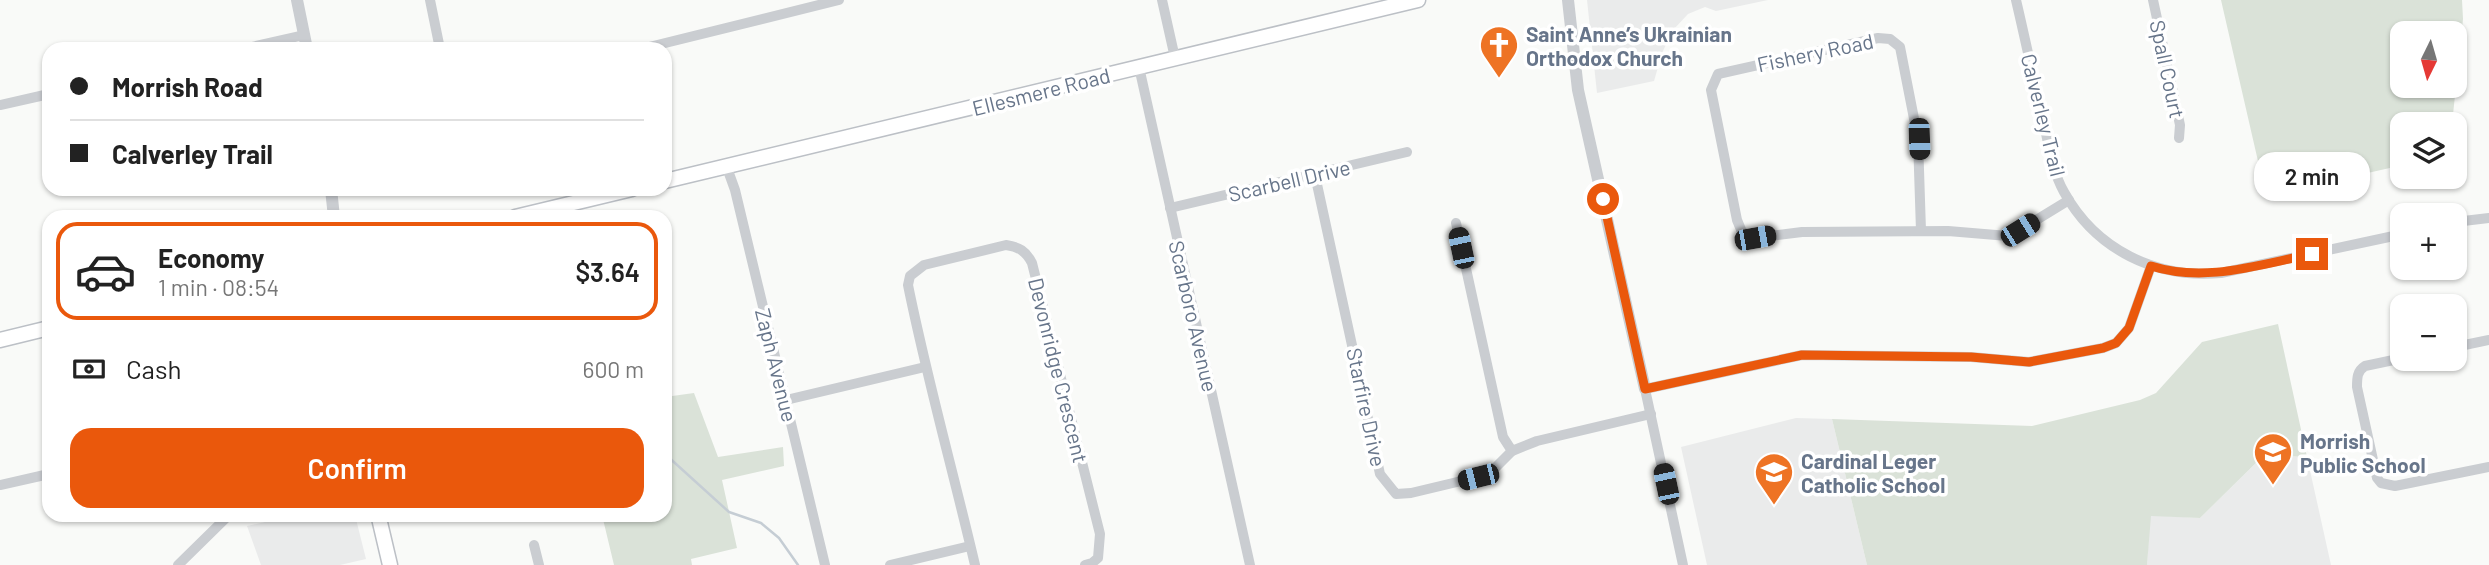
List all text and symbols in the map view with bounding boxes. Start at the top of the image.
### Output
street label: Spall Court [2145,18,2191,120]
place label: Saint Anne’s Ukrainian Orthodox Church [1526,21,1732,70]
north arrow [2390,21,2468,98]
map controls [2390,21,2467,371]
church icon: Saint Anne’s Ukrainian Orthodox Church [1478,24,1520,79]
street label: Fishery Road [1755,27,1875,77]
street label: Calverley Trail [2017,51,2071,179]
street label: Ellesmere Road [969,62,1113,120]
text: Morrish Road [112,71,263,102]
button: layers [2390,112,2467,189]
car [1908,118,1931,160]
text: Calverley Trail [112,138,273,169]
callout: 2 min [2254,152,2370,202]
street label: Scarbell Drive [1225,154,1353,206]
text: 2 min [2285,162,2339,190]
route start [1587,183,1619,215]
button: + [2390,203,2467,280]
car [1997,210,2044,250]
car [1733,224,1778,252]
car [1447,225,1476,271]
street label: Scarboro Avenue [1164,238,1224,394]
route end [2296,238,2328,270]
icon: car [74,240,137,303]
text: Economy [158,242,264,273]
text: $3.64 [575,256,640,287]
text: 1 min · 08:54 [158,273,279,301]
street label: Devonridge Crescent [1024,275,1094,465]
button: − [2390,294,2467,371]
street label: Zaph Avenue [751,306,803,424]
street label: Starfire Drive [1342,345,1392,469]
icon: cash [70,350,108,388]
text: Cash [126,353,181,384]
text: 600 m [583,355,644,383]
button: Confirm [70,428,644,508]
place label: Morrish Public School [2300,428,2426,477]
school or university icon: Morrish Public School [2252,431,2294,486]
place label: Cardinal Leger Catholic School [1801,448,1945,497]
school or university icon: Cardinal Leger Catholic School [1753,451,1795,506]
car [1652,461,1681,507]
car [1456,462,1501,492]

